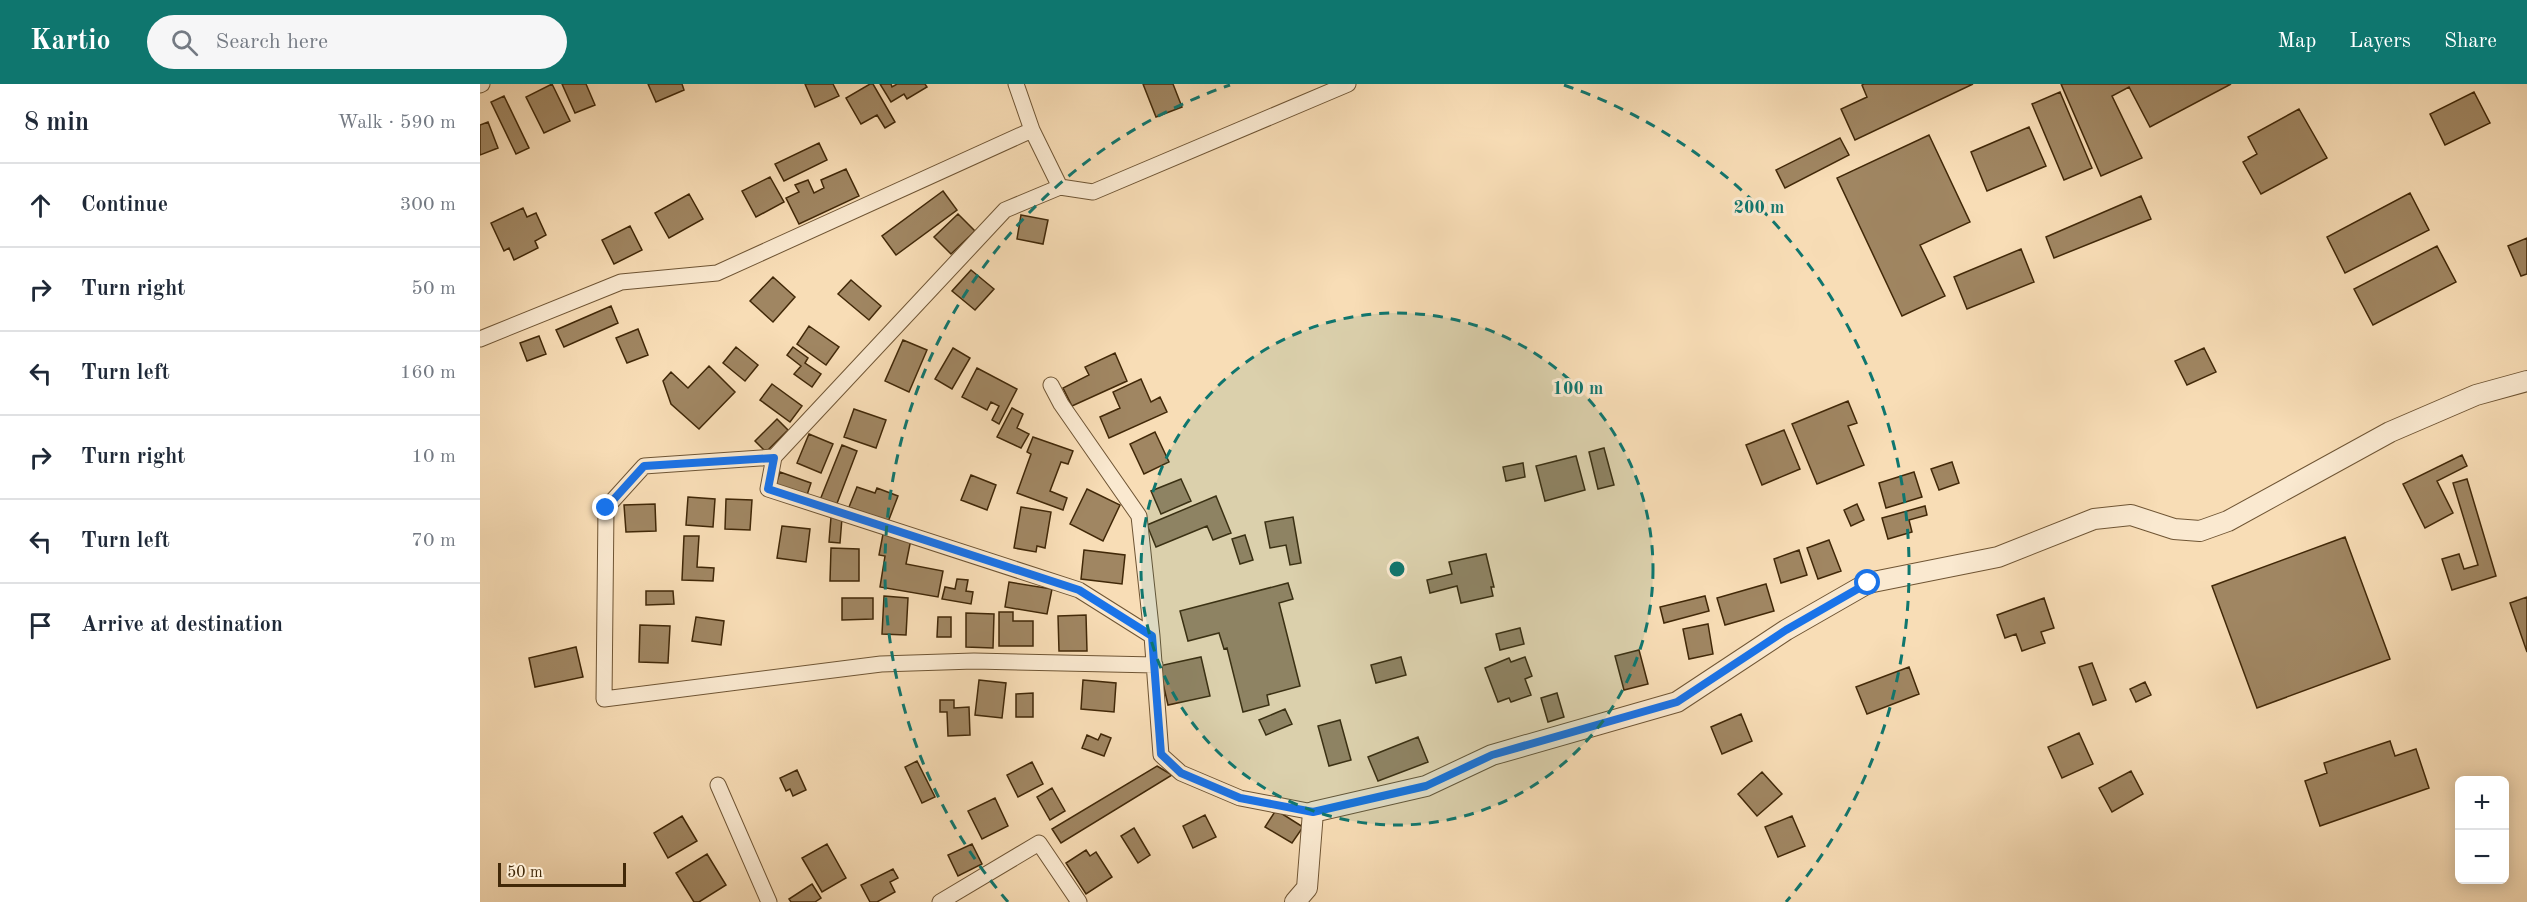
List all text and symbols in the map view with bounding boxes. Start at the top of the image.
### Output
search box [147,15,567,69]
icon: search [168,26,201,59]
text: Kartio [30,28,111,56]
text: Search here [216,31,328,53]
text: Map [2277,31,2316,52]
text: Layers [2349,31,2411,52]
text: Share [2444,31,2497,52]
text: 8 min [24,110,89,136]
text: Walk · 590 m [337,113,456,133]
icon: ahead [24,189,57,222]
text: Continue [81,194,168,216]
text: 300 m [400,195,456,215]
text: 200 m [1734,199,1784,217]
icon: right [24,273,57,306]
text: Turn right [81,278,185,300]
text: 50 m [411,279,456,299]
icon: left [24,357,57,390]
text: Turn left [81,362,170,384]
text: 160 m [400,363,456,383]
text: 100 m [1553,380,1603,398]
icon: right [24,441,57,474]
text: Turn right [81,446,185,468]
text: 10 m [411,447,456,467]
route end [592,494,618,520]
icon: left [24,525,57,558]
text: Turn left [81,530,170,552]
text: 70 m [411,531,456,551]
centre of rings [1387,559,1407,579]
route start [1854,569,1880,595]
icon: arrive [24,609,57,642]
text: Arrive at destination [81,614,283,636]
map controls [2455,776,2509,884]
button: + [2455,776,2509,830]
button: − [2455,830,2509,884]
scale bar [498,860,626,888]
text: 50 m [507,865,543,881]

